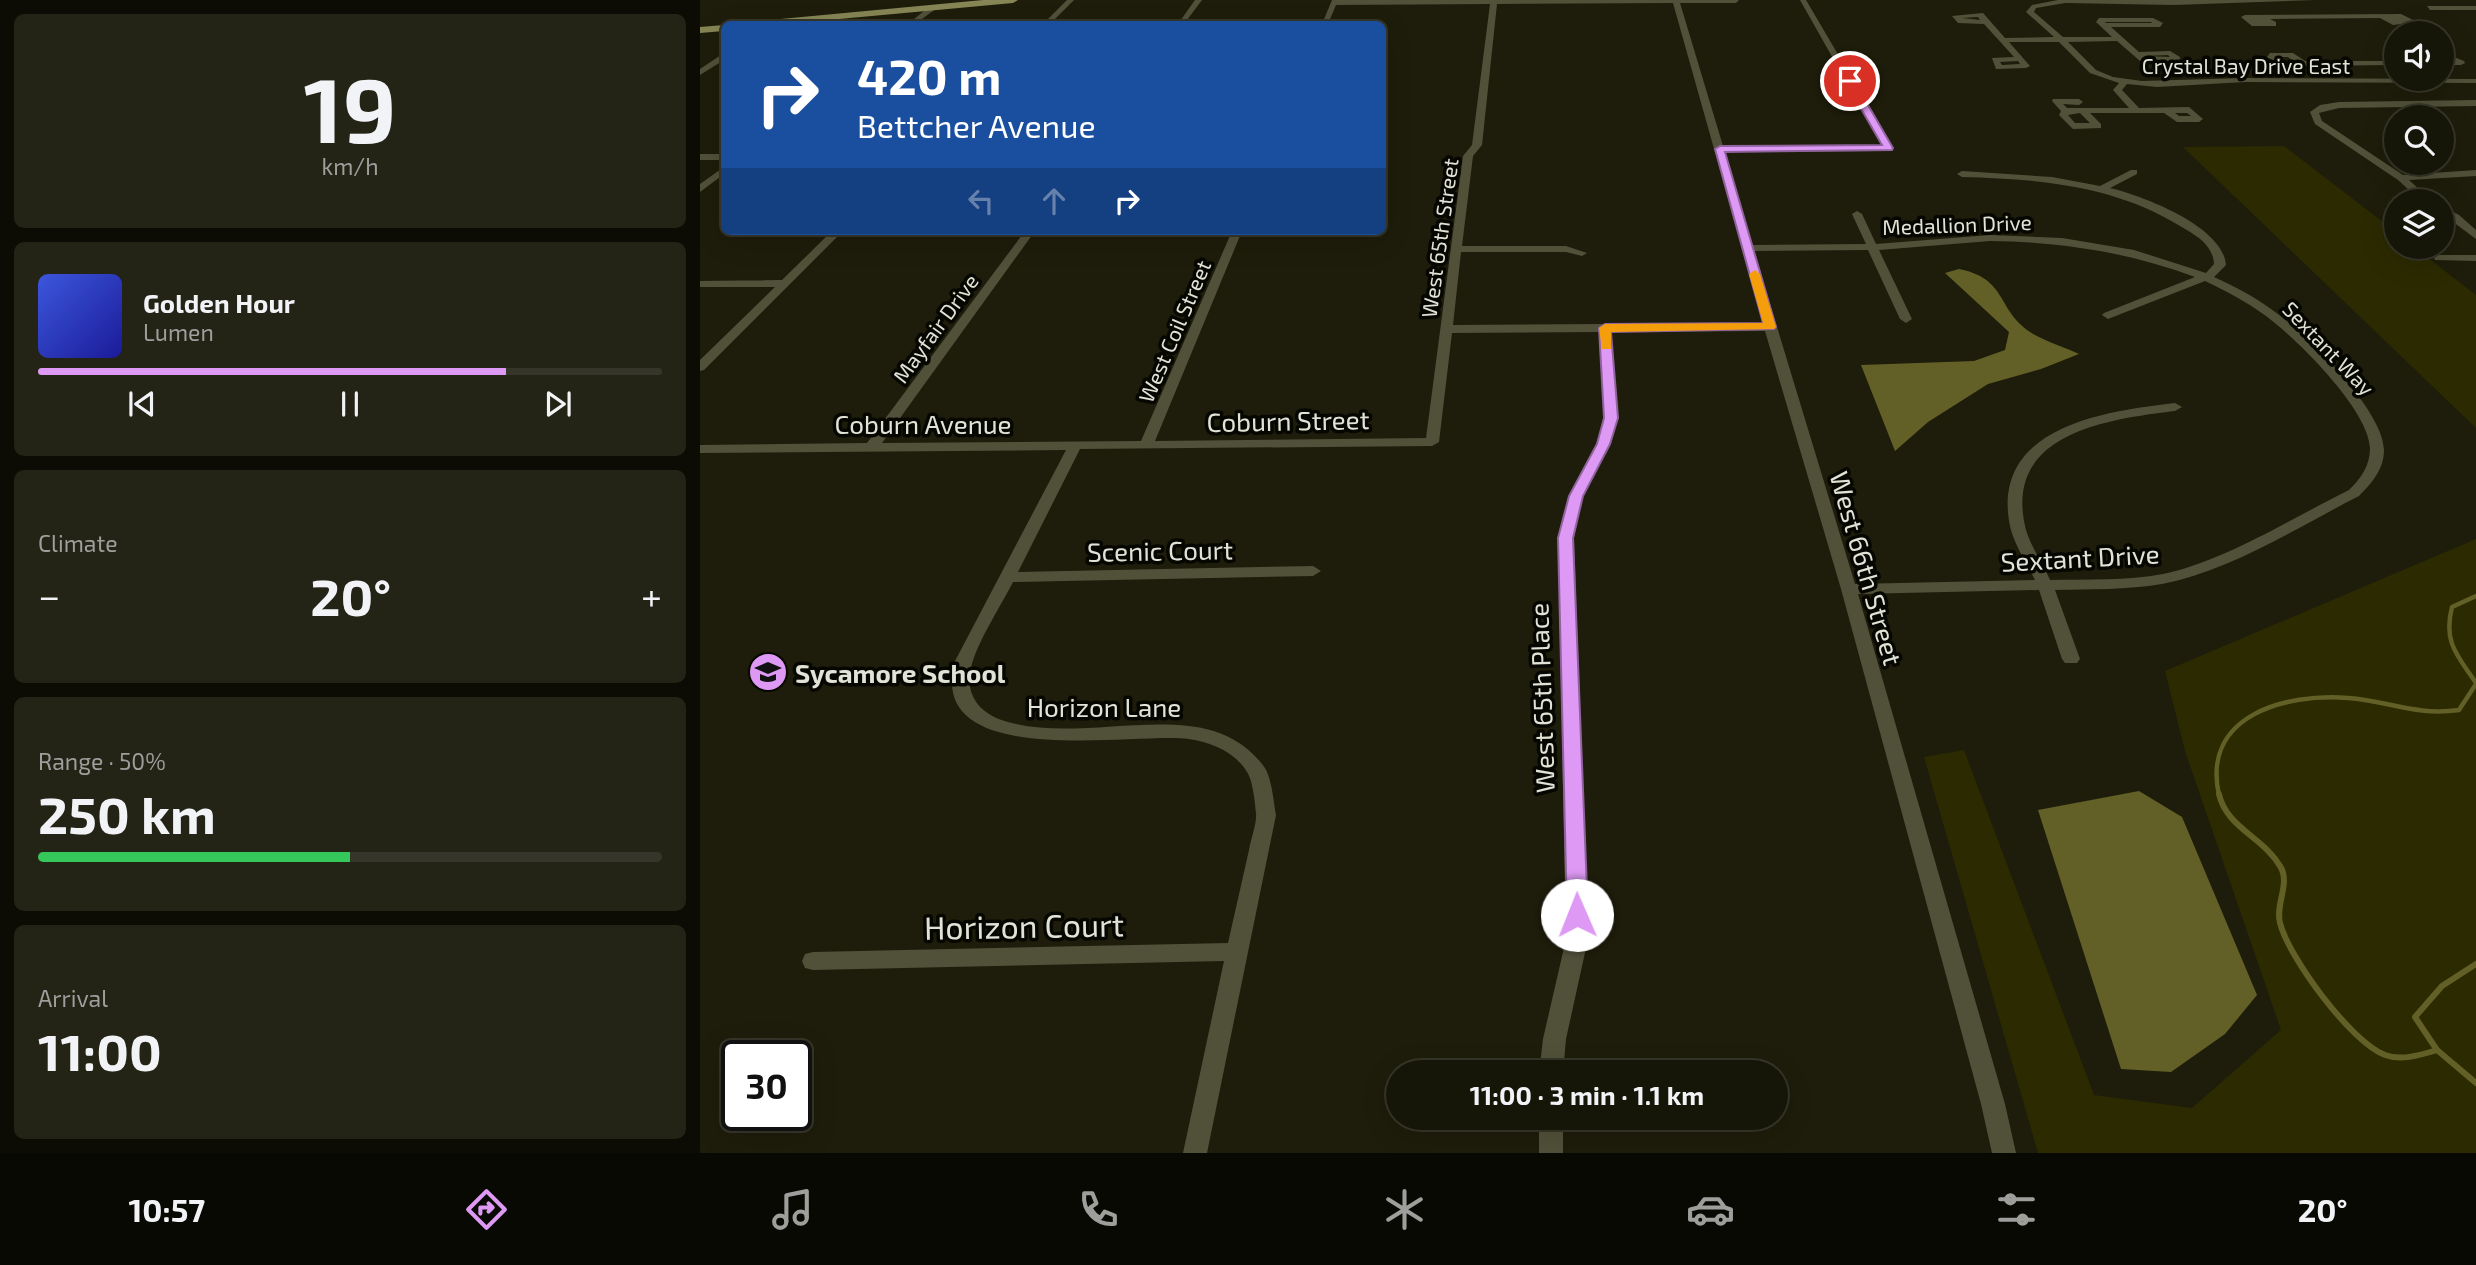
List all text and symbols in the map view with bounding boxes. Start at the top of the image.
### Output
map controls [2384,21,2454,259]
button: sound [2384,21,2454,91]
text: 420 m [857,46,1001,105]
icon: right [742,49,833,140]
pin [1820,51,1880,111]
text: 19 [303,52,397,161]
street label: Crystal Bay Drive East [2142,53,2350,78]
icon: arrive [1831,62,1869,100]
button: search [2384,105,2454,175]
text: Bettcher Avenue [857,106,1096,144]
text: km/h [321,152,379,180]
street label: West 65th Street [1415,157,1463,319]
icon: left [962,182,1000,220]
icon: ahead [1035,182,1073,220]
icon: right [1108,182,1146,220]
button: layers [2384,189,2454,259]
street label: Medallion Drive [1882,209,2032,239]
street label: West Coil Street [1133,256,1215,406]
street label: Mayfair Drive [887,269,983,387]
text: Golden Hour [143,287,295,318]
street label: Sextant Way [2278,296,2380,400]
text: Lumen [143,318,214,346]
icon: previous [123,385,161,423]
icon: pause [331,385,369,423]
icon: next [539,385,577,423]
street label: Coburn Street [1206,403,1370,437]
street label: Coburn Avenue [834,408,1012,439]
street label: West 66th Street [1825,468,1909,668]
text: Climate [38,529,118,557]
street label: Scenic Court [1087,533,1233,567]
street label: Sextant Drive [2000,537,2160,577]
text: 20° [310,564,391,626]
text: − [38,572,60,618]
text: + [641,572,662,618]
street label: West 65th Place [1522,602,1560,794]
school or university icon: Sycamore School [747,651,789,693]
place label: Sycamore School [795,657,1006,689]
street label: Horizon Lane [1027,691,1181,722]
text: Range · 50% [38,747,166,775]
text: 250 km [38,782,216,844]
position arrow [1540,878,1614,952]
street label: Horizon Court [924,904,1124,946]
text: Arrival [38,984,108,1012]
text: 11:00 [38,1019,162,1081]
speed limit sign: 30 [721,1040,812,1131]
text: 11:00 · 3 min · 1.1 km [1470,1079,1704,1110]
icon: directions [462,1185,511,1234]
icon: music [768,1185,817,1234]
icon: phone [1074,1185,1123,1234]
icon: climate [1380,1185,1429,1234]
icon: car [1686,1185,1735,1234]
icon: filters [1992,1185,2041,1234]
text: 10:57 [128,1190,205,1228]
text: 20° [2298,1190,2348,1228]

